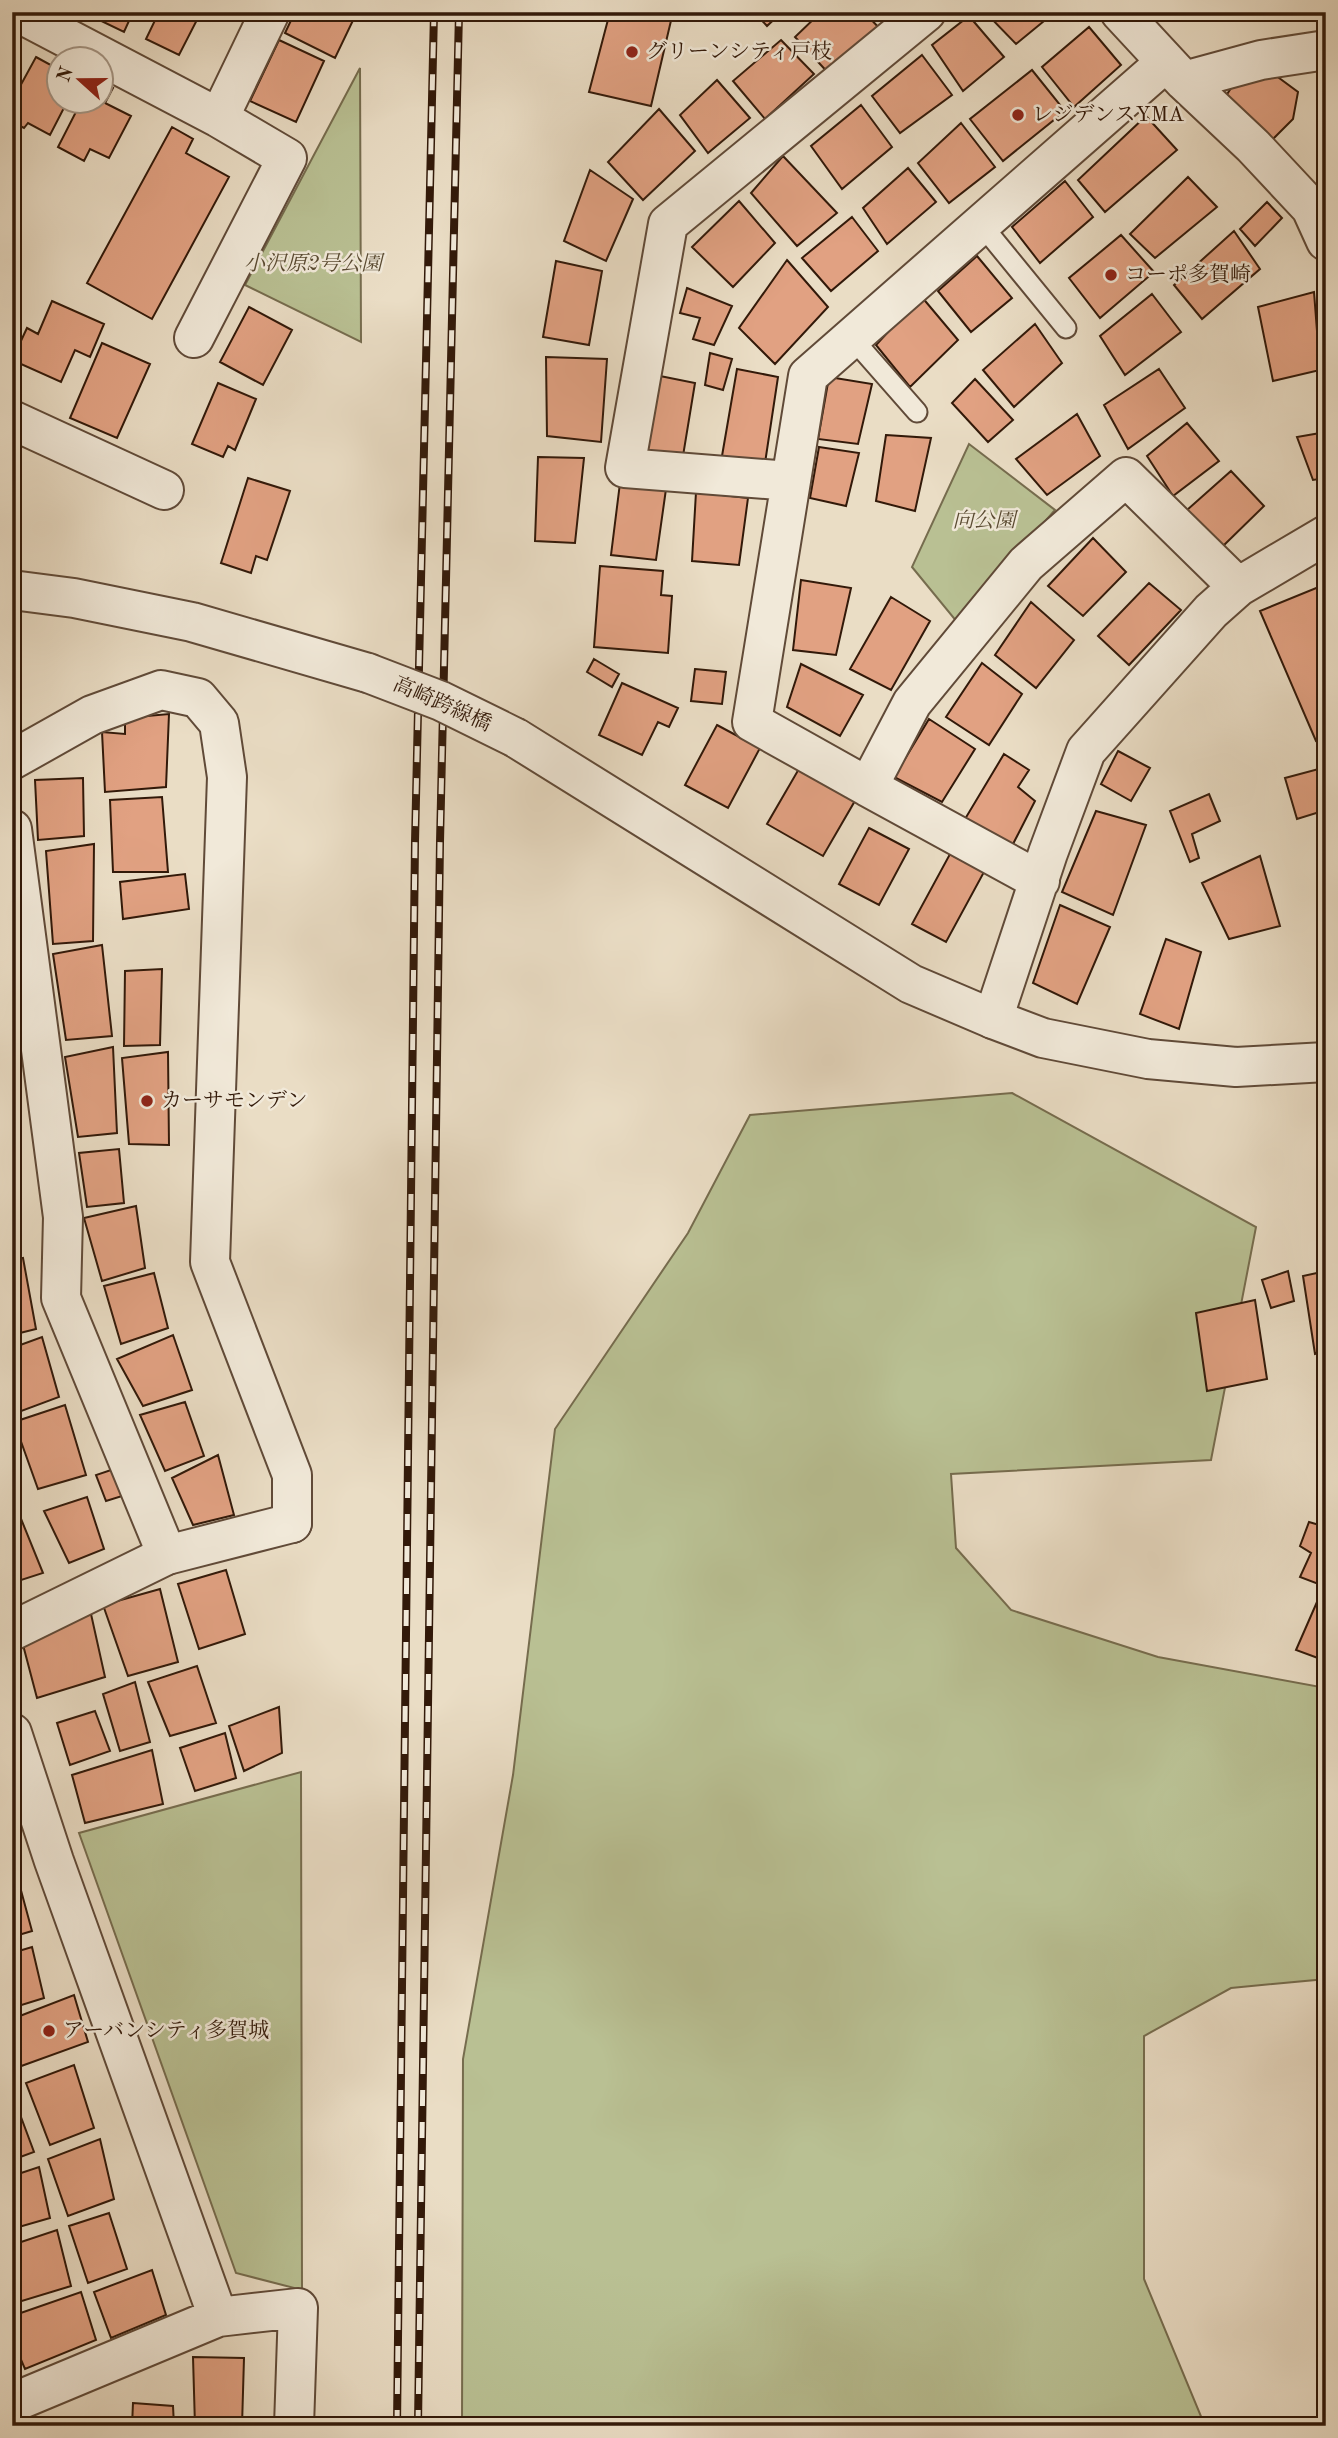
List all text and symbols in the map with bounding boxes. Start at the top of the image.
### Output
place label: グリーンシティ戸枝 [646,40,832,63]
marker: グリーンシティ戸枝 [624,44,640,60]
north arrow [46,46,116,116]
text: N [55,64,78,85]
place label: レジデンスYMA [1032,103,1184,126]
marker: レジデンスYMA [1010,107,1026,123]
park label: 小沢原2号公園 [244,252,385,275]
place label: コーポ多賀崎 [1125,263,1251,286]
marker: コーポ多賀崎 [1103,267,1119,283]
park label: 向公園 [953,509,1018,532]
street label: 高崎跨線橋 [390,672,495,736]
place label: カーサモンデン [161,1089,308,1112]
marker: カーサモンデン [139,1093,155,1109]
place label: アーバンシティ多賀城 [63,2019,269,2042]
marker: アーバンシティ多賀城 [41,2023,57,2039]

